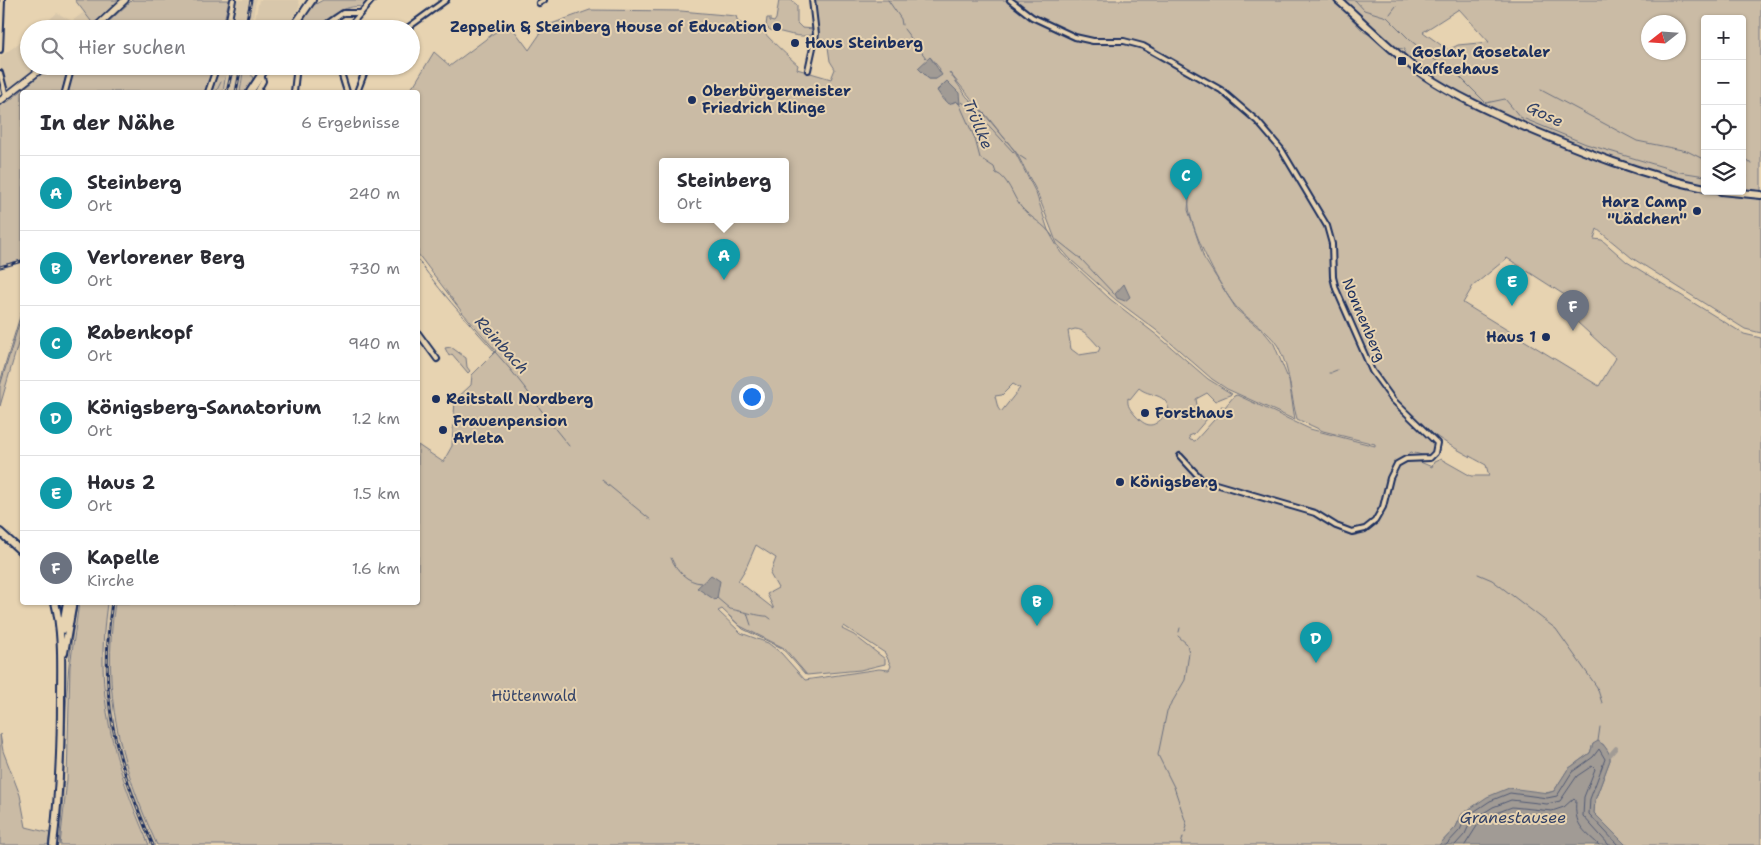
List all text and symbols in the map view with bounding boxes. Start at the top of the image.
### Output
north arrow [1641,15,1686,60]
map controls [1701,15,1746,195]
button: + [1701,15,1746,60]
place label: Zeppelin & Steinberg House of Education [450,17,767,37]
search box [20,20,420,75]
marker: Zeppelin & Steinberg House of Education [771,21,783,33]
place label: Haus Steinberg [805,33,923,53]
icon: search [38,34,66,62]
text: Hier suchen [78,35,186,60]
marker: Haus Steinberg [789,37,801,49]
place label: Goslar, Gosetaler Kaffeehaus [1412,42,1550,79]
marker: Goslar, Gosetaler Kaffeehaus [1396,55,1408,67]
button: − [1701,60,1746,105]
place label: Oberbürgermeister Friedrich Klinge [702,81,851,118]
marker: Oberbürgermeister Friedrich Klinge [686,94,698,106]
water label: Trüllke [958,96,998,152]
water label: Gose [1523,96,1567,132]
button: locate [1701,105,1746,150]
text: In der Nähe [40,109,175,137]
text: 6 Ergebnisse [301,112,400,133]
button: layers [1701,150,1746,195]
popup [659,158,789,223]
pin: C [1170,159,1202,200]
text: Steinberg [677,168,771,193]
text: Steinberg [87,170,182,195]
text: A [50,183,62,204]
text: 240 m [348,183,400,204]
place label: Harz Camp "Lädchen" [1602,192,1687,229]
text: Ort [677,193,702,214]
text: Ort [87,195,113,216]
marker: Harz Camp "Lädchen" [1691,205,1703,217]
pin: A [708,239,740,280]
text: Verlorener Berg [87,245,245,270]
text: B [51,258,61,279]
text: 730 m [349,258,400,279]
pin: E [1496,265,1528,306]
text: Ort [87,270,113,291]
street label: Nonnenberg [1337,275,1391,365]
pin: F [1557,290,1589,331]
water label: Reinbach [470,311,534,379]
text: Rabenkopf [87,320,193,345]
place label: Haus 1 [1486,327,1536,347]
marker: Haus 1 [1540,331,1552,343]
text: C [51,333,61,354]
text: 940 m [348,333,400,354]
text: Ort [87,345,113,366]
your location [739,384,765,410]
place label: Reitstall Nordberg [446,389,594,409]
marker: Reitstall Nordberg [430,393,442,405]
text: Königsberg-Sanatorium [87,395,321,420]
place label: Forsthaus [1155,403,1233,423]
marker: Forsthaus [1139,407,1151,419]
text: D [50,408,62,429]
text: 1.2 km [352,408,400,429]
place label: Frauenpension Arleta [453,411,567,448]
text: Ort [87,420,113,441]
marker: Frauenpension Arleta [437,424,449,436]
text: Haus 2 [87,470,155,495]
place label: Königsberg [1130,472,1218,492]
marker: Königsberg [1114,476,1126,488]
text: E [51,483,61,504]
text: 1.5 km [353,483,400,504]
text: Ort [87,495,113,516]
text: Kapelle [87,545,160,570]
text: F [51,558,61,579]
text: 1.6 km [352,558,400,579]
text: Kirche [87,570,135,591]
pin: B [1021,585,1053,626]
pin: D [1300,622,1332,663]
park label: Hüttenwald [491,686,577,706]
water label: Granestausee [1460,807,1566,828]

